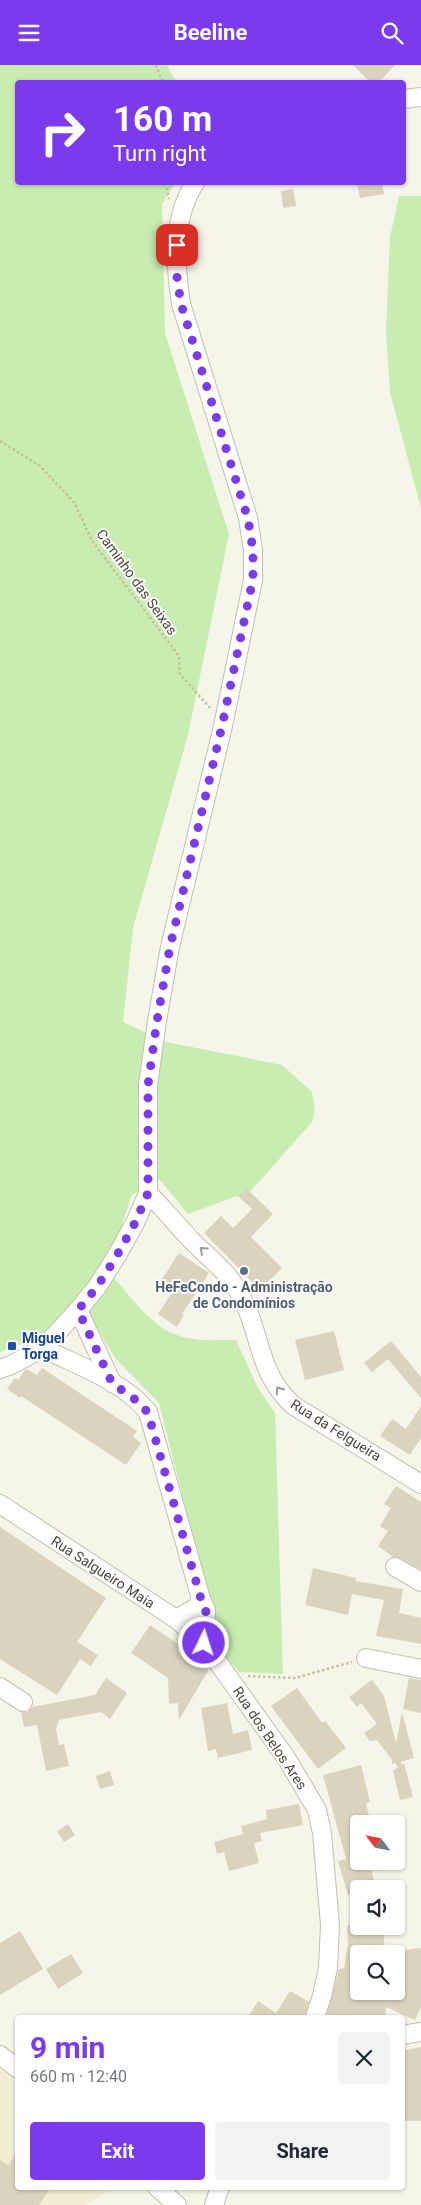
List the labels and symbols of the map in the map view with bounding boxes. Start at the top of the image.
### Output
pin [156,224,198,266]
street label: Caminho das Seixas [93,526,181,638]
one-way arrow [199,1247,208,1256]
marker: HeFeCondo - Administração de Condomínios [238,1265,250,1277]
place label: HeFeCondo - Administração de Condomínios [155,1279,333,1311]
place label: Miguel Torga [22,1330,65,1362]
marker: Miguel Torga [6,1340,18,1352]
one-way arrow [276,1386,285,1396]
street label: Rua da Felgueira [288,1396,384,1464]
street label: Rua Salgueiro Maia [48,1533,158,1611]
position arrow [177,1616,229,1668]
street label: Rua dos Belos Ares [230,1684,310,1792]
north arrow [350,1815,405,1870]

